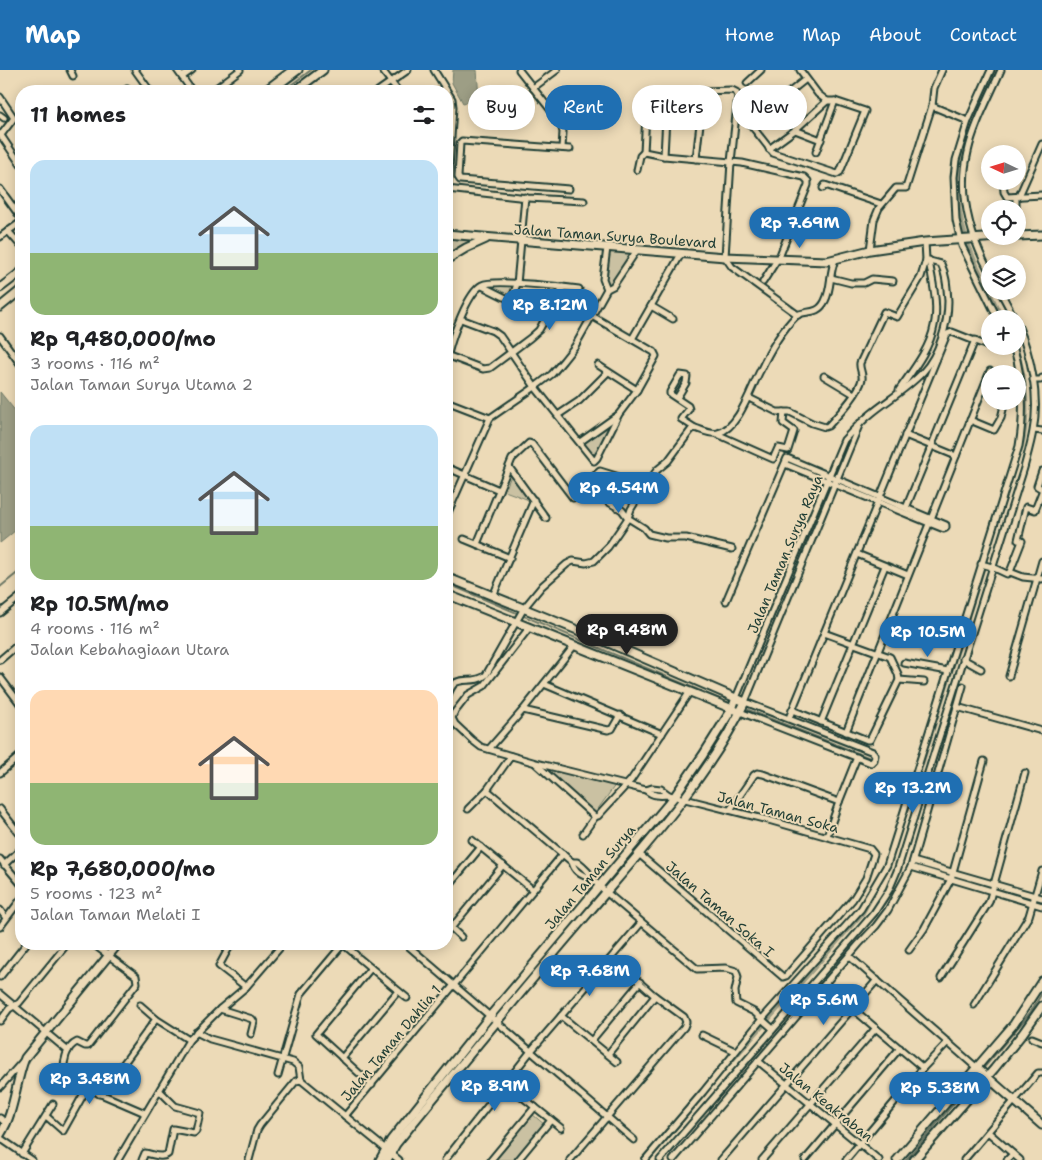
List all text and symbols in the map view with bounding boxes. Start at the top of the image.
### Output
text: Map [25,19,81,51]
text: Home [725,23,774,47]
text: Map [802,23,841,47]
text: About [869,23,922,47]
text: Contact [950,23,1017,47]
chip: Buy [468,85,535,130]
chip: Rent [545,85,622,130]
chip: Filters [632,85,722,130]
chip: New [732,85,807,130]
text: 11 homes [30,101,126,129]
icon: filters [410,101,438,129]
north arrow [981,145,1026,190]
map controls [981,145,1026,410]
icon: home [189,193,279,283]
button: locate [981,200,1026,245]
pin: Rp 7.69M [748,206,852,249]
text: Rp 7.69M [760,212,840,233]
street label: Jalan Taman Surya Boulevard [513,220,717,252]
button: layers [981,255,1026,300]
pin: Rp 8.12M [498,288,602,331]
text: Rp 8.12M [512,294,588,315]
button: + [981,310,1026,355]
text: Rp 9,480,000/mo [30,325,216,353]
text: 3 rooms · 116 m² [30,353,160,374]
button: − [981,365,1026,410]
text: Jalan Taman Surya Utama 2 [30,374,253,395]
icon: home [189,458,279,548]
pin: Rp 4.54M [567,472,671,514]
street label: Jalan Taman Surya Raya [743,472,827,636]
text: Rp 4.54M [579,477,659,498]
text: Rp 10.5M/mo [30,590,169,618]
pin: Rp 9.48M [575,614,679,656]
pin: Rp 10.5M [876,616,980,658]
text: 4 rooms · 116 m² [30,618,160,639]
text: Rp 9.48M [587,619,667,640]
text: Rp 10.5M [891,621,965,642]
text: Jalan Kebahagiaan Utara [30,639,229,660]
icon: home [189,723,279,813]
pin: Rp 13.2M [861,772,965,814]
text: Rp 13.2M [875,777,951,798]
street label: Jalan Taman Soka [715,787,841,837]
street label: Jalan Taman Surya [541,821,639,933]
text: Rp 7,680,000/mo [30,855,215,883]
street label: Jalan Taman Soka I [662,857,778,961]
text: 5 rooms · 123 m² [30,883,162,904]
text: Jalan Taman Melati I [30,904,200,925]
pin: Rp 7.68M [538,954,642,997]
text: Rp 7.68M [550,960,630,981]
street label: Jalan Taman Dahlia 1 [337,981,445,1105]
pin: Rp 5.6M [778,984,870,1026]
text: Rp 5.6M [790,989,858,1010]
street label: Jalan Keakraban [775,1059,877,1146]
pin: Rp 3.48M [38,1062,142,1105]
text: Rp 3.48M [50,1068,130,1089]
pin: Rp 8.9M [449,1070,541,1112]
pin: Rp 5.38M [888,1072,992,1114]
text: Rp 8.9M [461,1075,529,1096]
text: Rp 5.38M [900,1077,980,1098]

